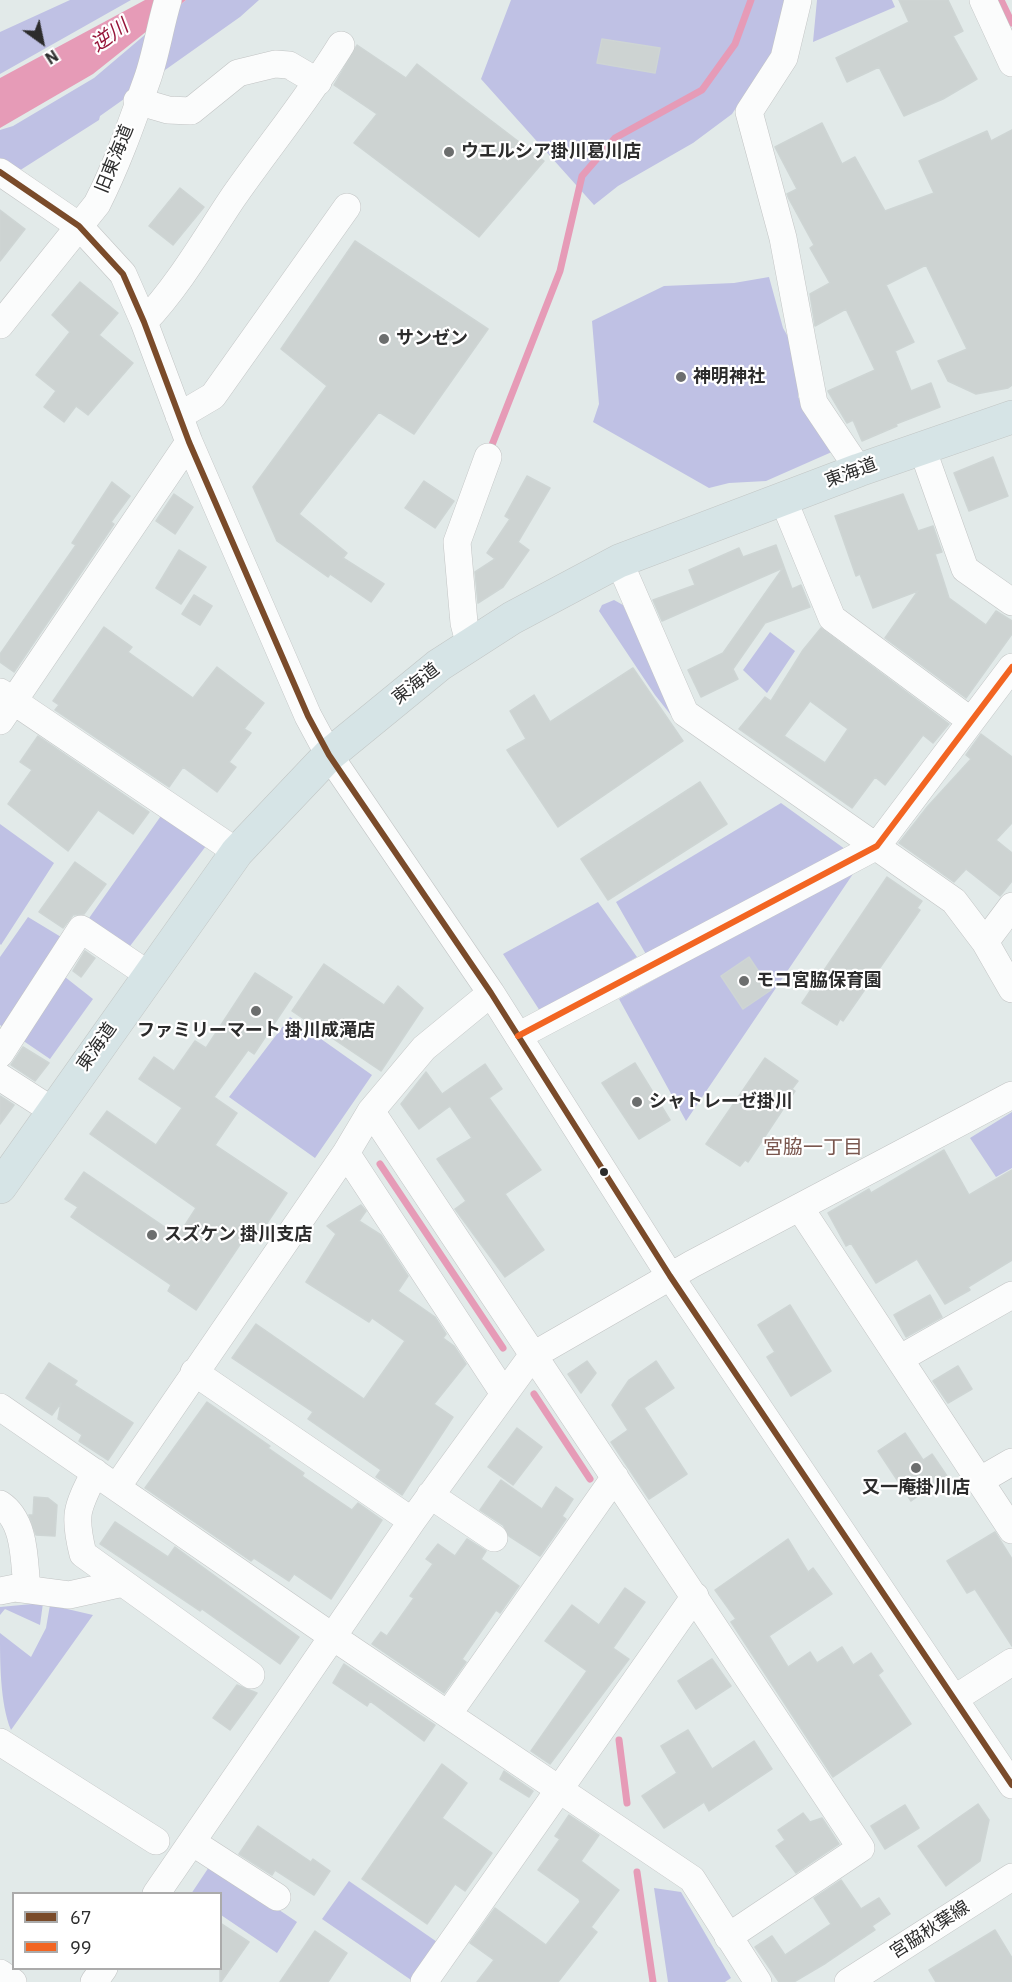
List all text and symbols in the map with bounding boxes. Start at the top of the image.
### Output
north arrow [12,12,72,72]
water label: 逆川 [87,15,133,57]
text: N [41,46,62,69]
street label: 旧東海道 [92,122,138,196]
place label: ウエルシア掛川葛川店 [461,141,641,163]
marker: ウエルシア掛川葛川店 [442,145,456,159]
place label: サンゼン [396,328,468,350]
marker: サンゼン [377,332,391,346]
place label: 神明神社 [693,366,765,388]
marker: 神明神社 [674,370,688,384]
street label: 東海道 [822,454,880,492]
street label: 東海道 [388,659,444,709]
place label: モコ宮脇保育園 [756,970,882,992]
marker: モコ宮脇保育園 [737,974,751,988]
marker: ファミリーマート 掛川成滝店 [249,1004,263,1018]
street label: 東海道 [73,1019,121,1075]
place label: ファミリーマート 掛川成滝店 [137,1020,375,1042]
place label: シャトレーゼ掛川 [649,1091,793,1113]
marker: シャトレーゼ掛川 [630,1095,644,1109]
district label: 宮脇一丁目 [763,1136,863,1160]
unlabelled marker [598,1166,610,1178]
place label: スズケン 掛川支店 [164,1224,312,1246]
marker: スズケン 掛川支店 [145,1228,159,1242]
marker: 又一庵掛川店 [909,1461,923,1475]
place label: 又一庵掛川店 [862,1477,970,1499]
legend [12,1892,222,1970]
street label: 宮脇秋葉線 [886,1896,974,1964]
text: 67 [70,1906,92,1929]
text: 99 [70,1936,92,1959]

